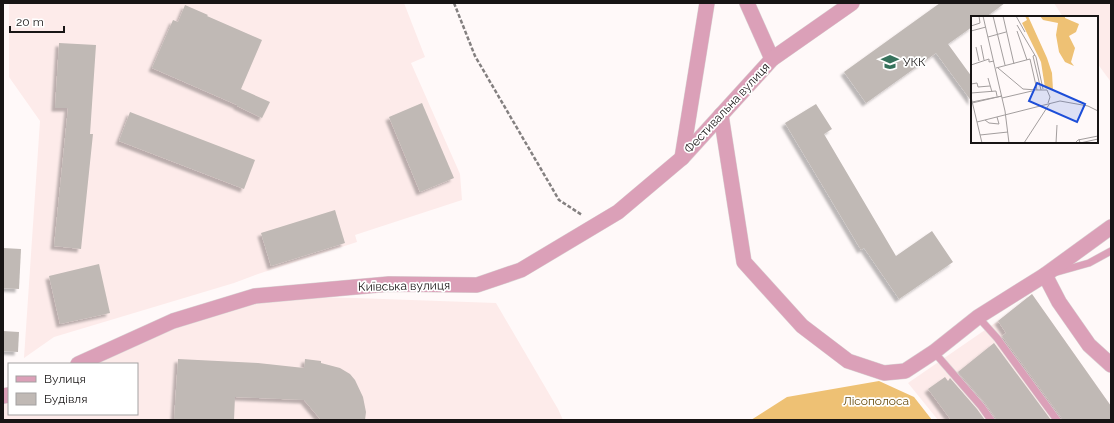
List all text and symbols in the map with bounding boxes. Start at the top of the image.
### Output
scale bar [10,8,64,34]
text: 20 m [16,15,44,29]
inset map [971,16,1098,143]
school or university icon: УКК [880,52,900,72]
place label: УКК [903,55,926,69]
street label: Фестивальна вулиця [681,60,773,156]
street label: Київська вулиця [358,278,450,294]
legend [8,363,138,415]
text: Вулиця [44,372,86,386]
text: Будівля [44,392,87,406]
park label: Лісополоса [843,394,909,408]

